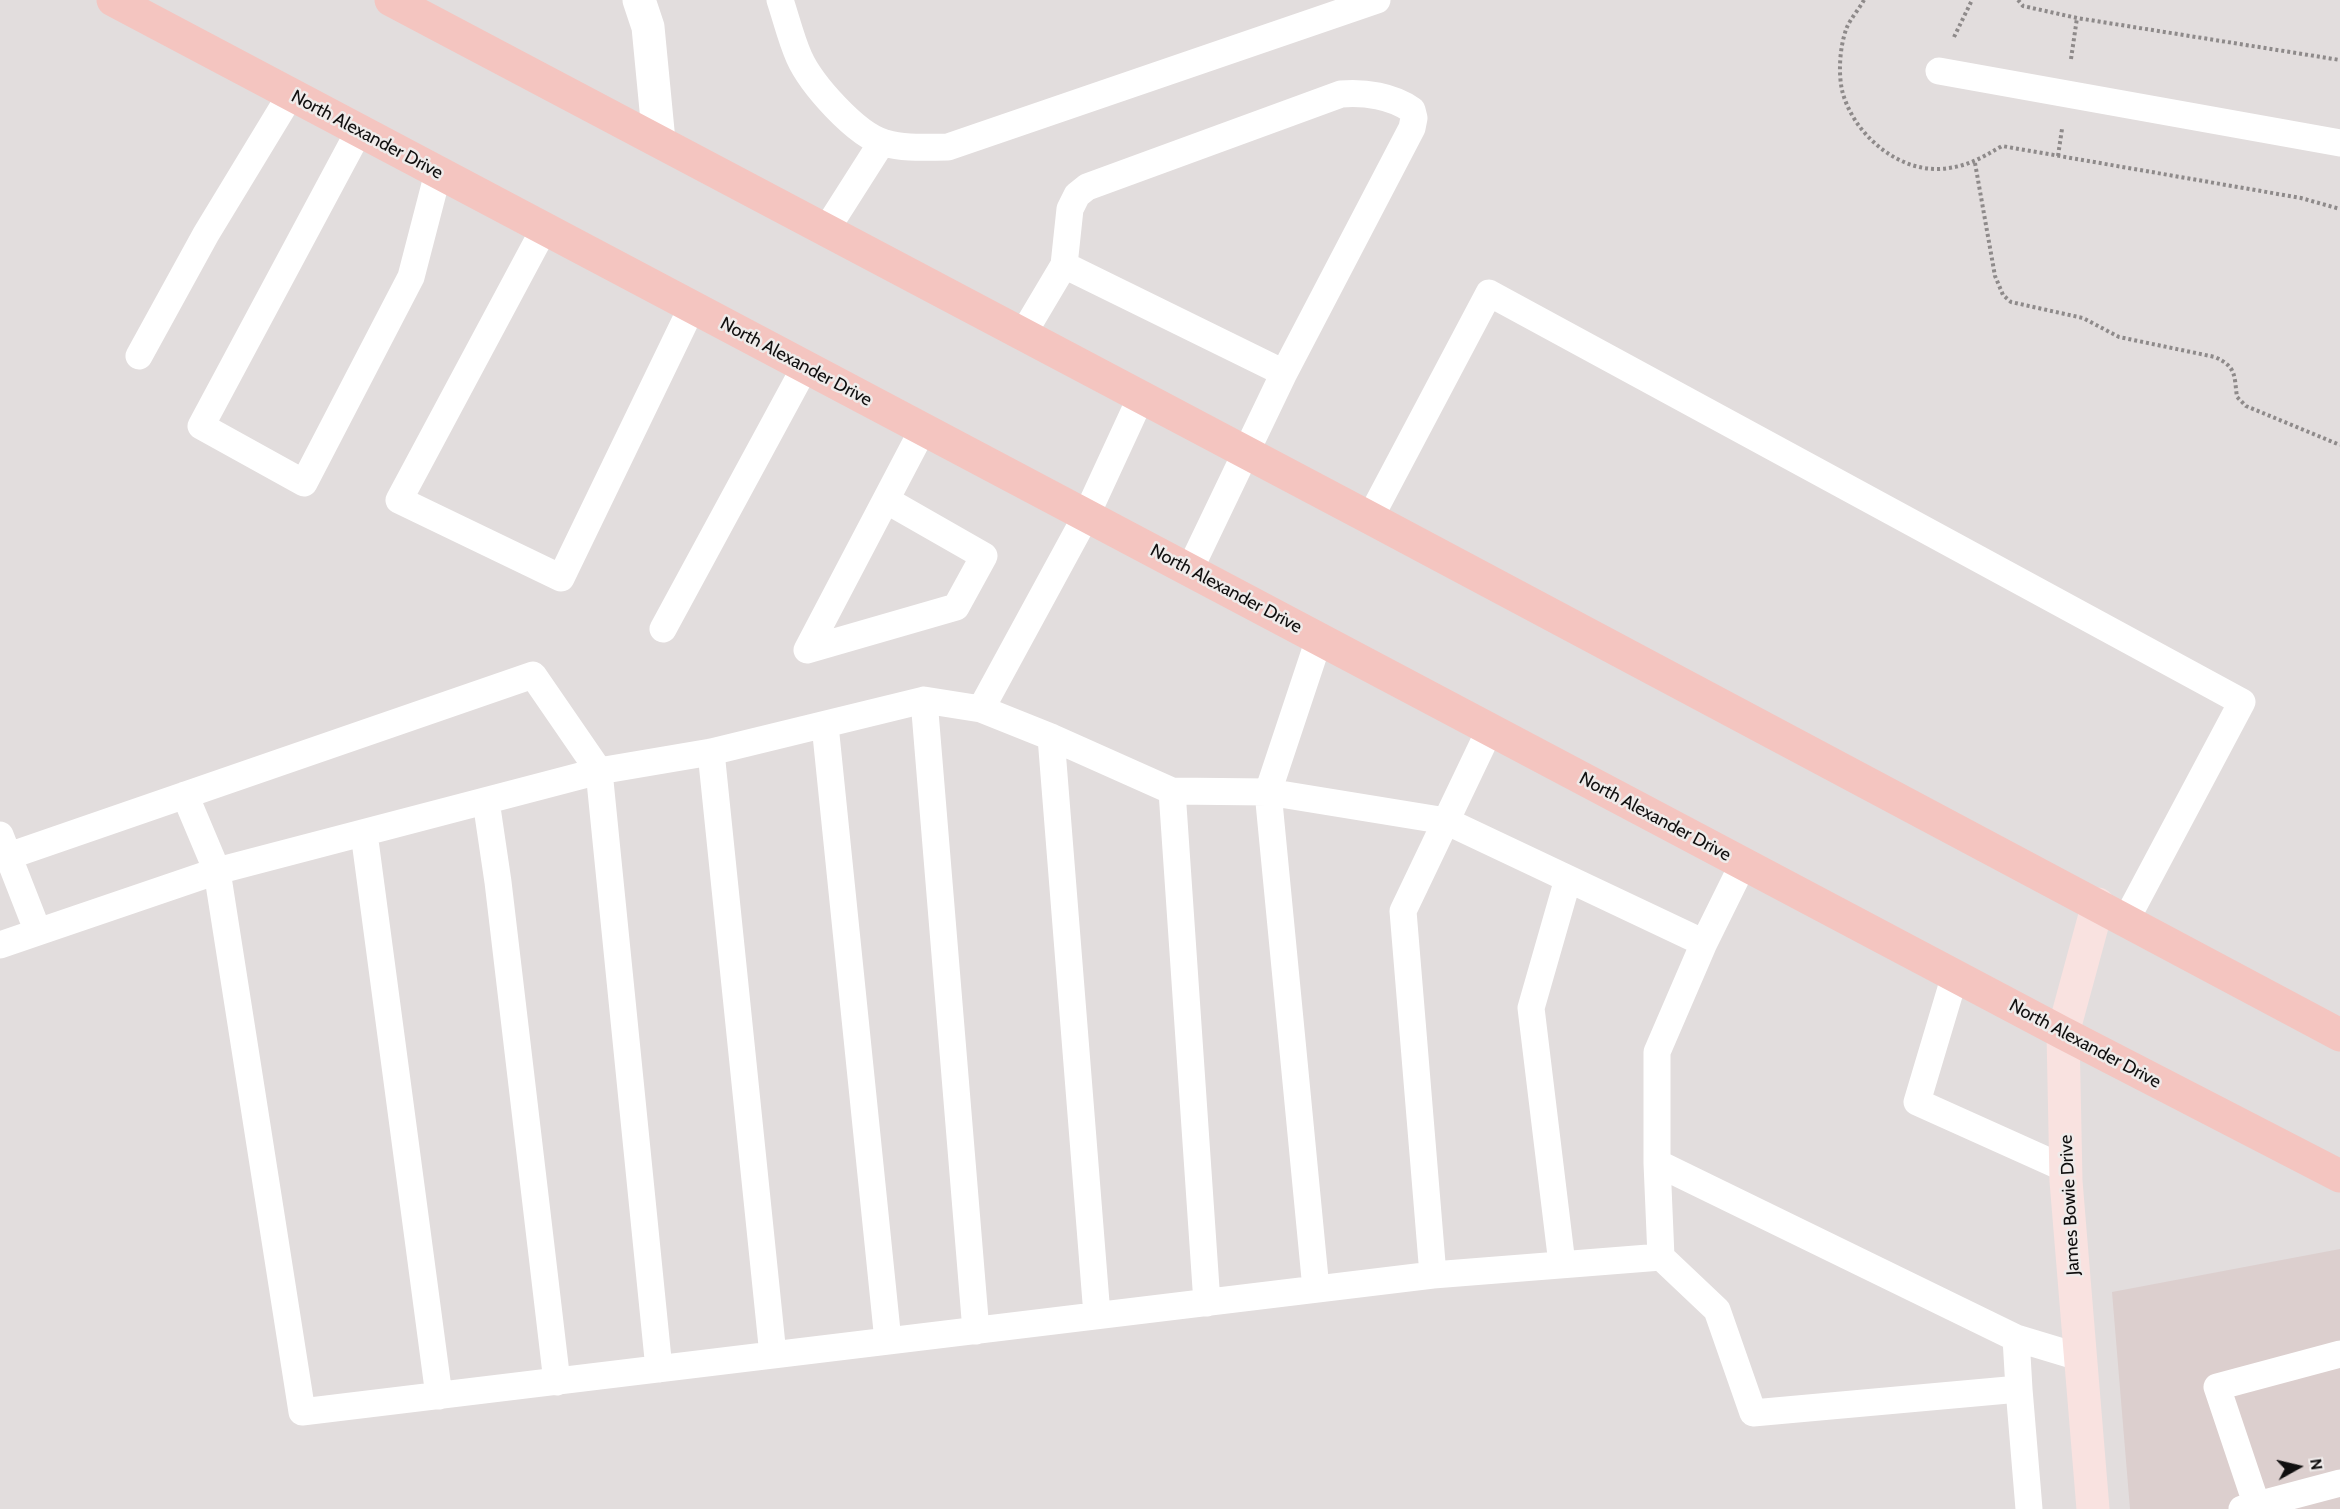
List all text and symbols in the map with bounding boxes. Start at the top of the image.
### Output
street label: North Alexander Drive [287,86,447,184]
street label: North Alexander Drive [716,313,876,411]
street label: North Alexander Drive [1146,540,1306,638]
street label: North Alexander Drive [1575,768,1735,866]
street label: North Alexander Drive [2005,995,2165,1093]
street label: James Bowie Drive [2056,1134,2084,1276]
north arrow [2268,1437,2328,1497]
text: N [2306,1458,2327,1471]

